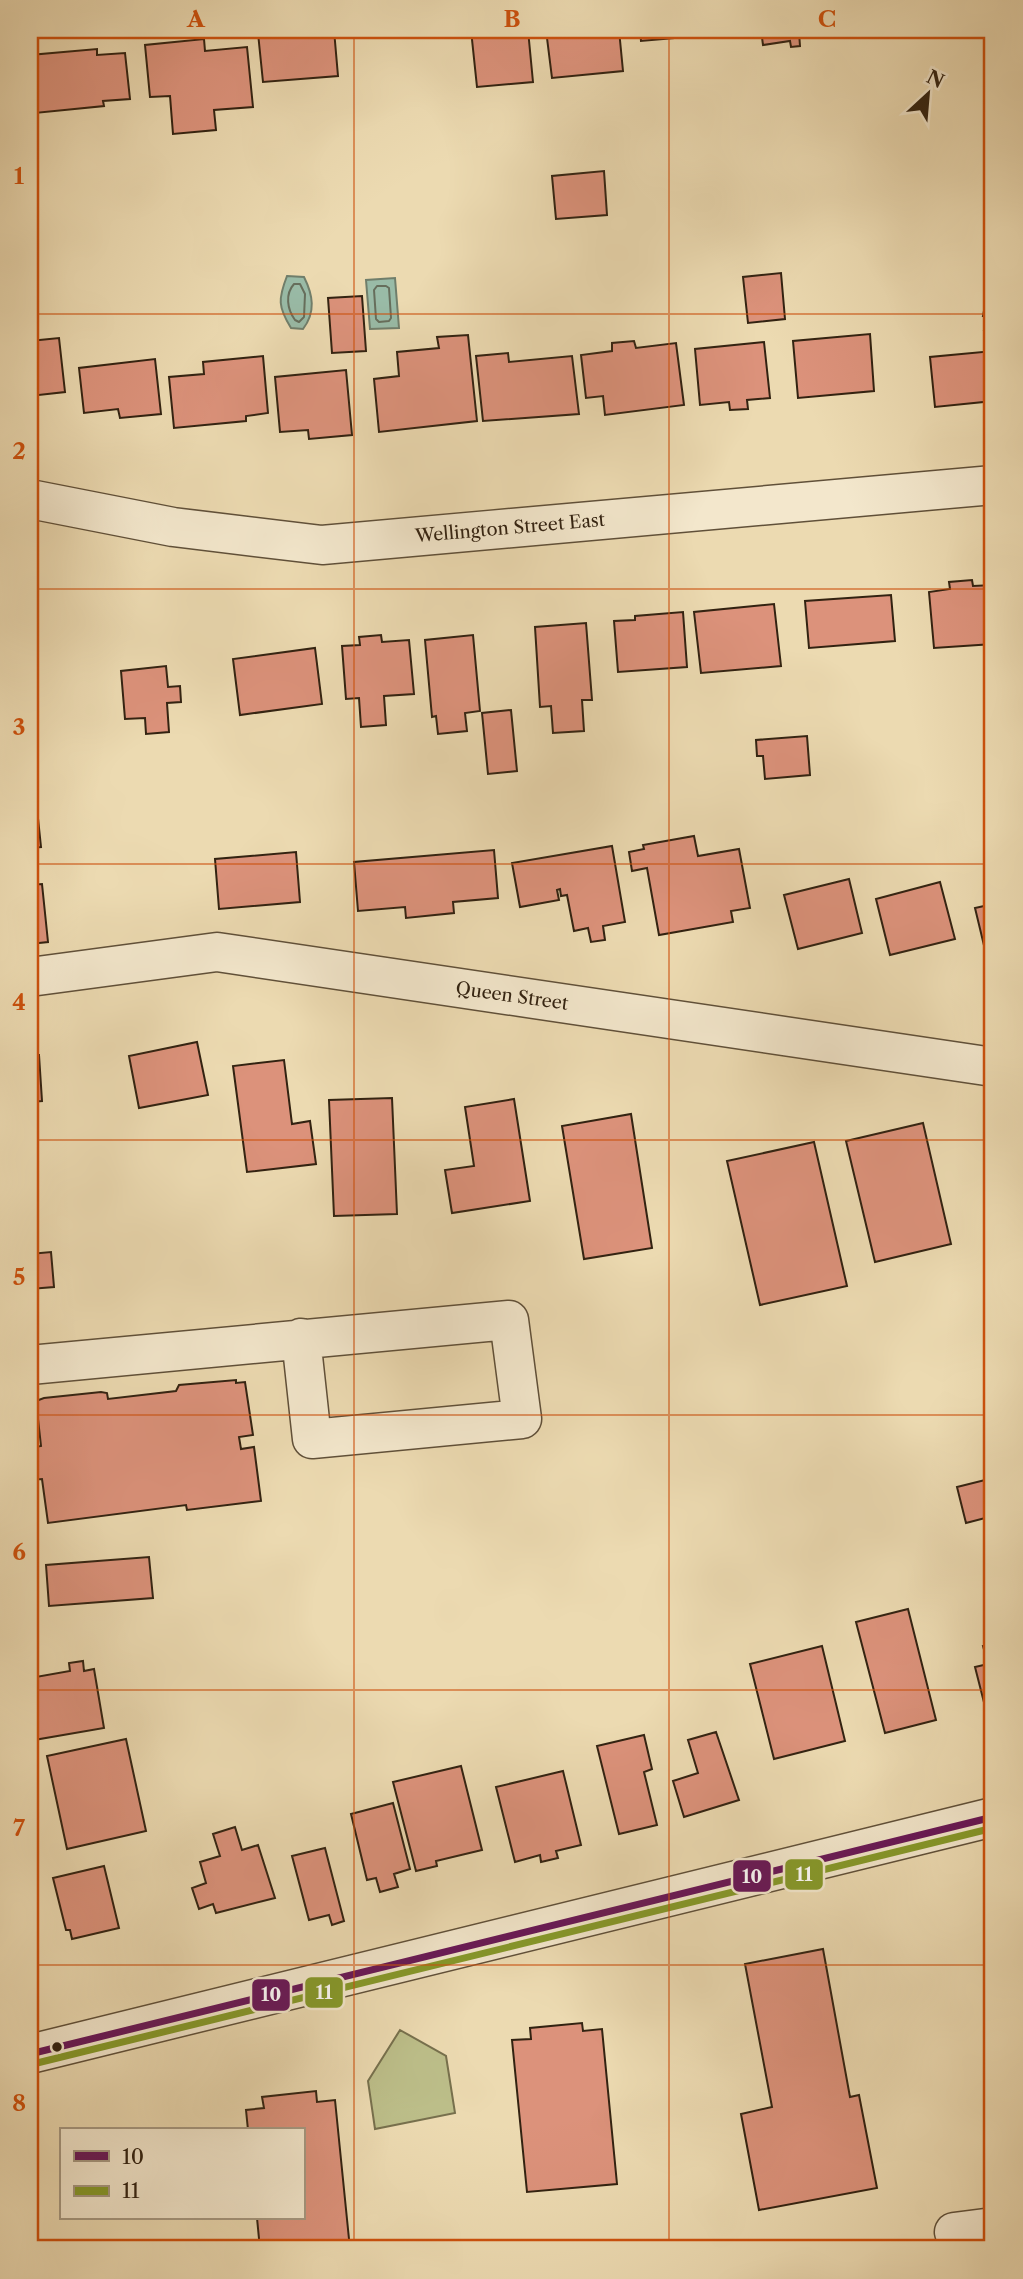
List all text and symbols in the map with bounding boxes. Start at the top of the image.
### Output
text: A [186,5,206,33]
text: B [503,5,521,33]
text: C [818,5,836,33]
north arrow [894,60,964,130]
text: N [923,65,948,93]
text: 1 [14,162,25,190]
text: 2 [12,437,26,465]
street label: Wellington Street East [413,509,606,547]
text: 3 [13,713,26,741]
street label: Queen Street [454,977,570,1015]
text: 4 [12,988,26,1016]
text: 5 [13,1263,25,1291]
text: 6 [12,1538,26,1566]
text: 7 [13,1814,25,1842]
line badge: 11 [784,1858,824,1891]
line badge: 10 [732,1859,772,1893]
text: 11 [795,1863,813,1886]
text: 10 [742,1865,762,1888]
line badge: 11 [304,1976,344,2009]
line badge: 10 [251,1978,291,2012]
text: 11 [315,1981,333,2004]
text: 10 [261,1983,281,2006]
unlabelled marker [50,2040,64,2054]
text: 8 [12,2089,26,2117]
legend [60,2128,304,2220]
text: 10 [122,2144,144,2169]
text: 11 [122,2178,140,2203]

